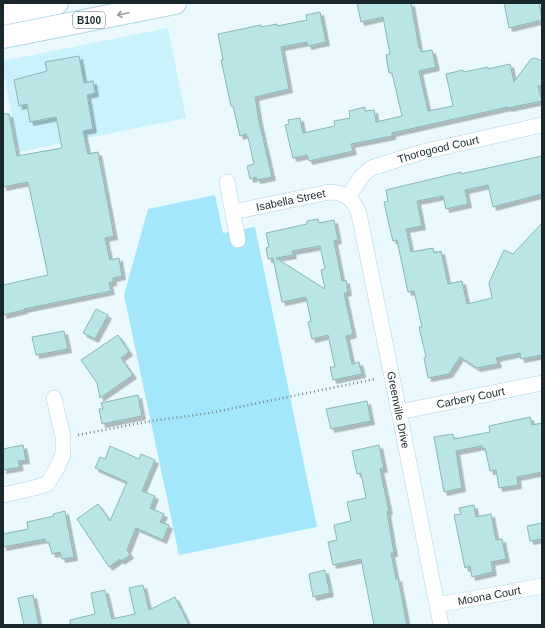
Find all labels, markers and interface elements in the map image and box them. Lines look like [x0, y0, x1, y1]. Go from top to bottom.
one-way arrow [117, 10, 130, 18]
road number: B100 [73, 12, 105, 28]
street label: Thorogood Court [396, 133, 480, 165]
street label: Isabella Street [255, 187, 326, 213]
street label: Greenville Drive [385, 370, 412, 450]
street label: Carbery Court [435, 385, 506, 410]
street label: Moona Court [457, 584, 522, 607]

